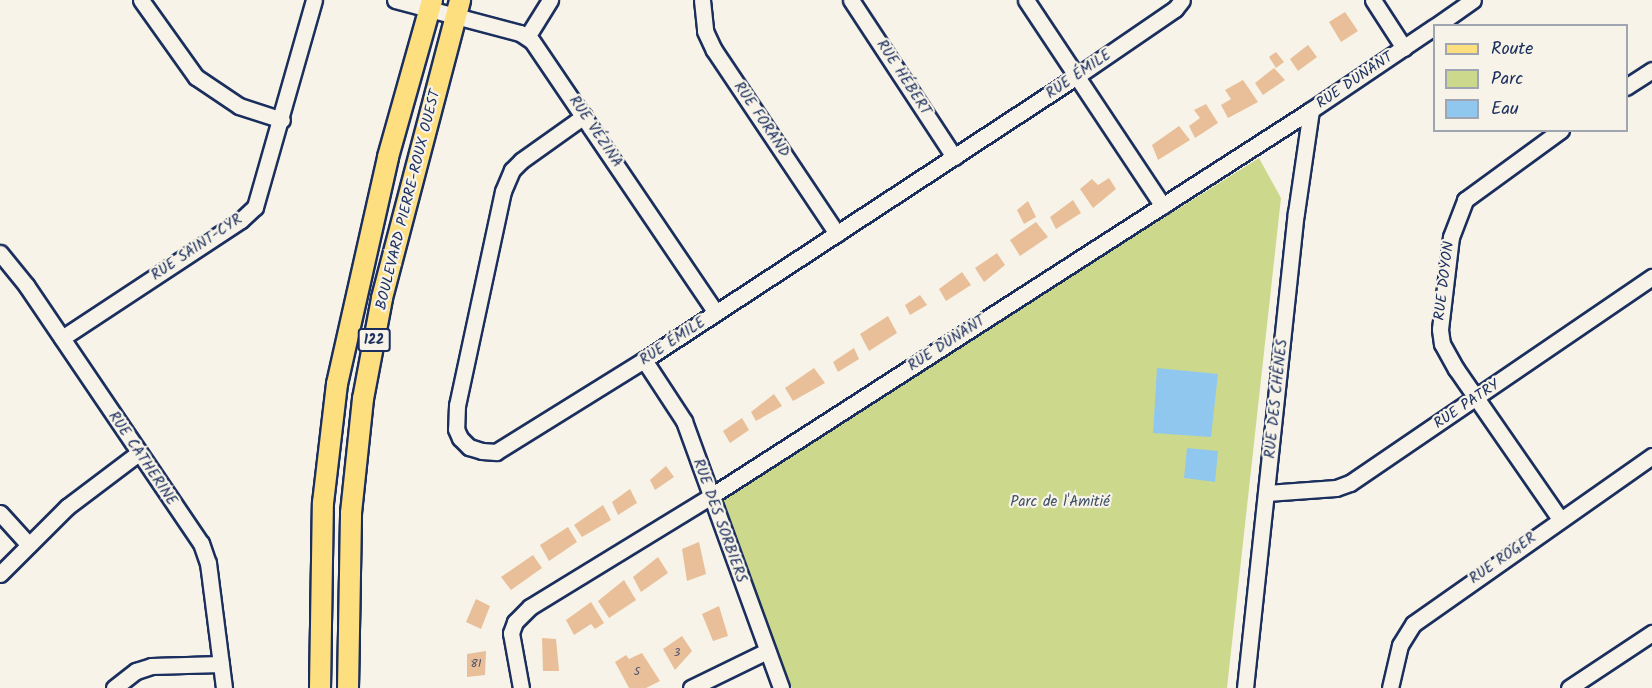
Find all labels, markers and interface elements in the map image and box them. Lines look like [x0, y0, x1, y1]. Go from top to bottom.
legend [1433, 24, 1628, 132]
text: Route [1491, 35, 1533, 64]
street label: RUE HÉBERT [872, 37, 934, 119]
street label: RUE ÉMILE [1043, 47, 1115, 103]
street label: RUE DUNANT [1313, 49, 1397, 113]
text: Parc [1491, 65, 1523, 94]
street label: RUE FORAND [729, 79, 793, 161]
street label: BOULEVARD PIERRE-ROUX OUEST [373, 88, 445, 312]
street label: RUE VÉZINA [564, 93, 626, 171]
text: Eau [1491, 95, 1519, 124]
street label: RUE SAINT-CYR [148, 211, 246, 285]
street label: RUE DOYON [1431, 241, 1459, 321]
street label: RUE DUNANT [905, 312, 989, 376]
street label: RUE ÉMILE [637, 314, 709, 370]
road number: 122 [358, 329, 391, 351]
street label: RUE DES CHÊNES [1262, 339, 1292, 459]
street label: RUE PATRY [1431, 377, 1503, 433]
street label: RUE CATHERINE [104, 408, 180, 510]
street label: RUE DES SORBIERS [688, 457, 750, 585]
park label: Parc de l'Amitié [1010, 494, 1110, 512]
street label: RUE ROGER [1466, 529, 1540, 589]
house number: 3 [674, 646, 680, 660]
house number: 81 [471, 657, 481, 671]
house number: 5 [634, 665, 640, 679]

